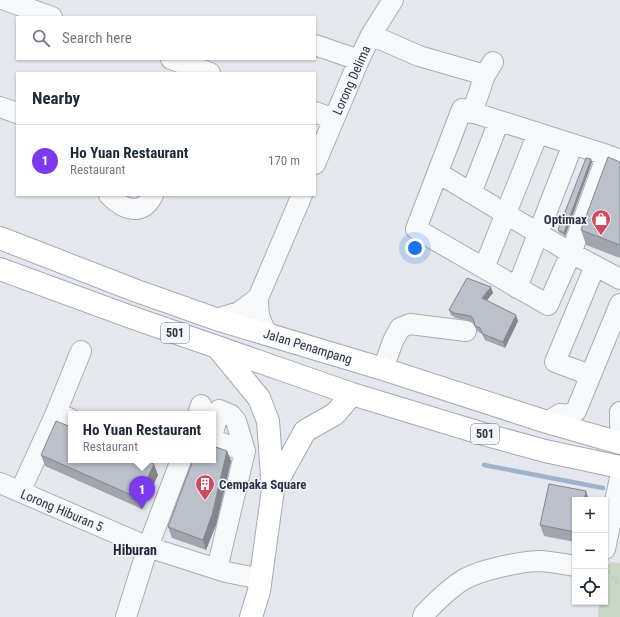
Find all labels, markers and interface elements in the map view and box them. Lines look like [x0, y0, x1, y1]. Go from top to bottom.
search box [16, 16, 316, 60]
icon: search [30, 27, 52, 49]
text: Search here [62, 29, 132, 47]
street label: Lorong Delima [330, 43, 373, 117]
text: Nearby [32, 88, 80, 108]
text: Ho Yuan Restaurant [70, 144, 188, 162]
text: 1 [42, 153, 48, 168]
text: 170 m [268, 153, 300, 168]
text: Restaurant [70, 162, 125, 177]
shop icon: Optimax [590, 208, 612, 236]
place label: Optimax [544, 212, 587, 227]
your location [405, 238, 425, 258]
road number: 501 [161, 323, 189, 343]
street label: Jalan Penampang [262, 326, 354, 367]
popup [68, 411, 216, 463]
text: Ho Yuan Restaurant [83, 421, 201, 439]
road number: 501 [471, 424, 499, 444]
text: Restaurant [83, 439, 138, 454]
building icon: Cempaka Square [194, 473, 216, 501]
pin: 1 [129, 476, 155, 509]
place label: Cempaka Square [219, 477, 307, 492]
street label: Lorong Hiburan 5 [18, 486, 105, 535]
map controls [572, 497, 608, 605]
button: + [572, 497, 608, 533]
button: − [572, 533, 608, 569]
district label: Hiburan [113, 542, 157, 558]
button: locate [572, 569, 608, 605]

